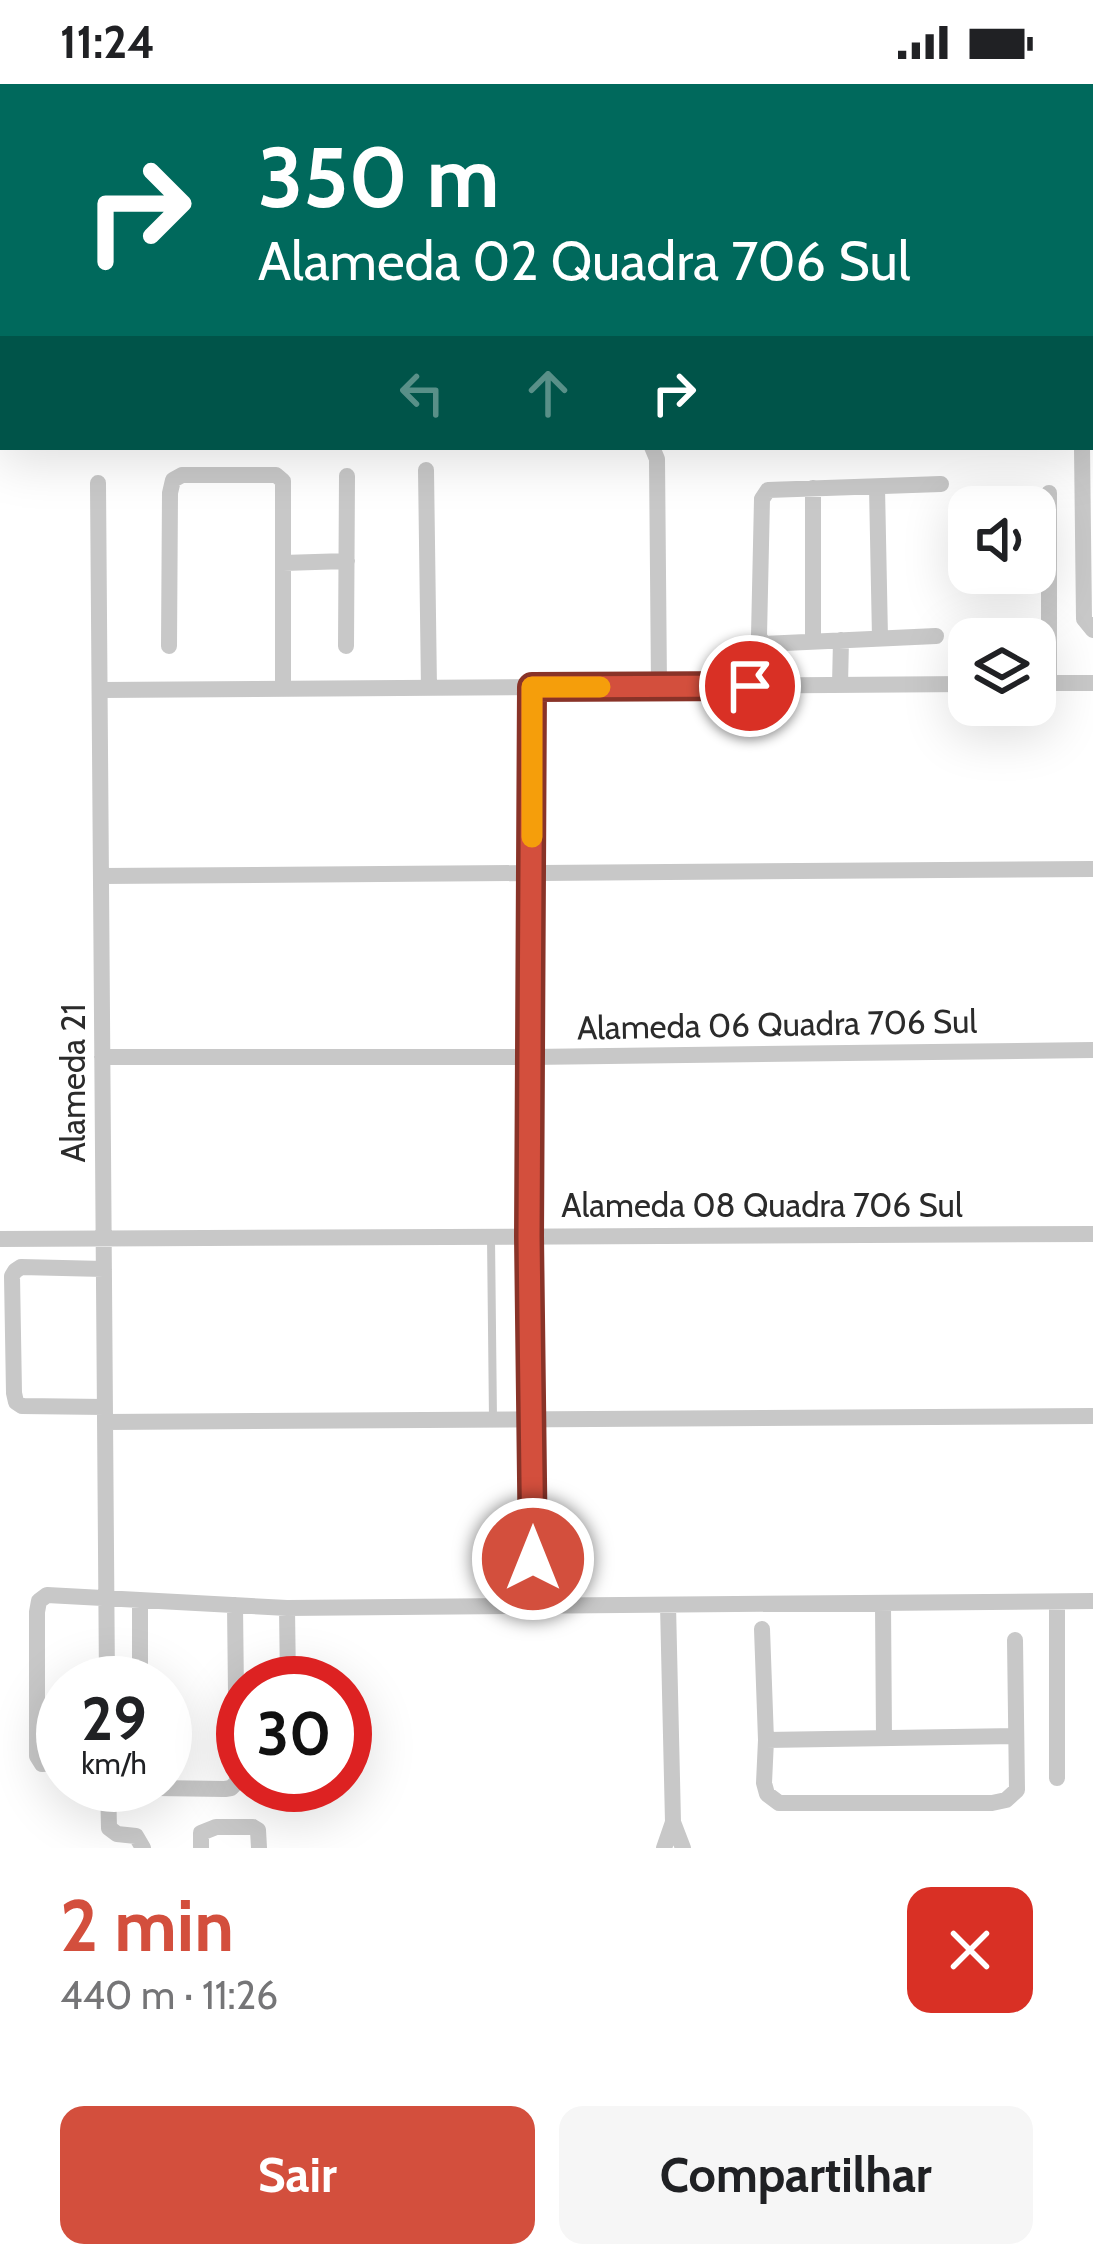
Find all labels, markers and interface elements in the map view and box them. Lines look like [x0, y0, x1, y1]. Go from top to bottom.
text: 11:24 [60, 15, 155, 69]
text: 350 m [258, 126, 500, 228]
icon: right [60, 132, 216, 288]
text: Alameda 02 Quadra 706 Sul [258, 228, 910, 294]
icon: left [389, 360, 455, 426]
icon: ahead [515, 360, 581, 426]
icon: right [641, 360, 707, 426]
map controls [948, 486, 1056, 726]
button: sound [948, 486, 1056, 594]
button: layers [948, 618, 1056, 726]
pin [699, 635, 801, 737]
icon: arrive [717, 653, 783, 719]
street label: Alameda 06 Quadra 706 Sul [577, 1001, 978, 1047]
street label: Alameda 21 [53, 1003, 93, 1163]
street label: Alameda 08 Quadra 706 Sul [561, 1185, 963, 1225]
position arrow [470, 1496, 596, 1622]
speed limit sign: 30 [216, 1656, 372, 1812]
text: 29 [81, 1682, 147, 1755]
text: km/h [81, 1745, 147, 1782]
text: 2 min [60, 1882, 234, 1969]
button: close [907, 1887, 1033, 2013]
text: 440 m · 11:26 [60, 1971, 278, 2019]
button: Sair [60, 2106, 535, 2244]
button: Compartilhar [559, 2106, 1033, 2244]

